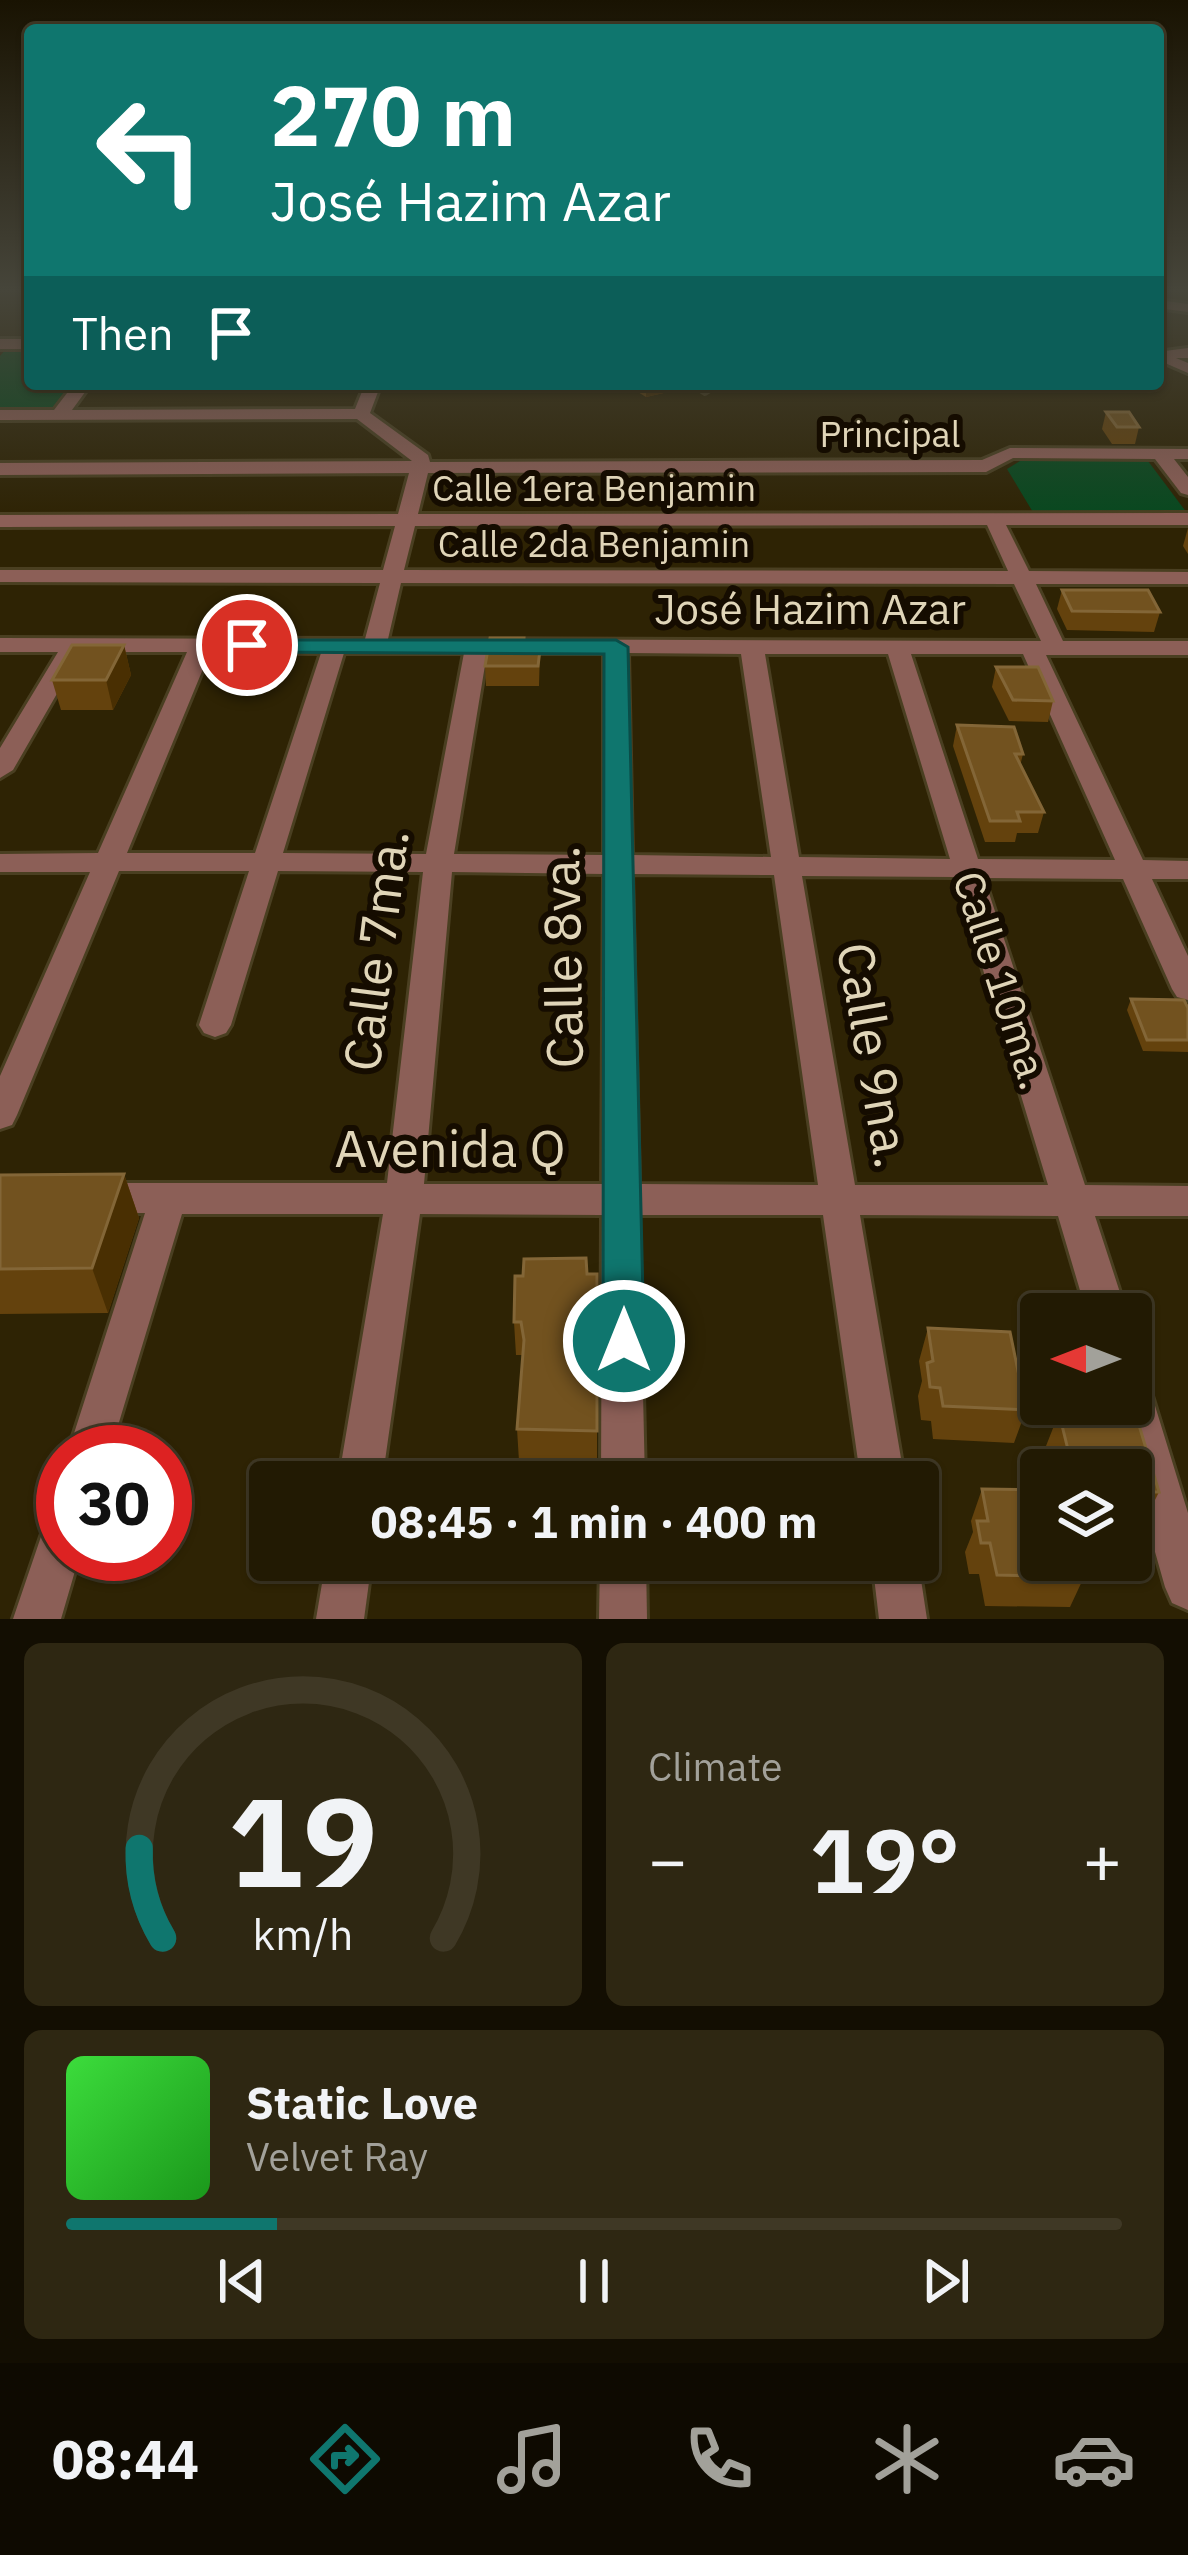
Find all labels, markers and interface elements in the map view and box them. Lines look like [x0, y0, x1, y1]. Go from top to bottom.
text: 270 m [270, 60, 516, 169]
icon: left [72, 72, 228, 228]
text: José Hazim Azar [270, 166, 671, 236]
icon: arrive [198, 300, 264, 366]
text: Then [72, 304, 174, 362]
street label: Principal [819, 410, 961, 457]
street label: Calle 1era Benjamin [432, 464, 756, 511]
street label: Calle 2da Benjamin [438, 520, 750, 567]
street label: José Hazim Azar [654, 581, 966, 636]
pin [196, 594, 298, 696]
icon: arrive [214, 612, 280, 678]
street label: Calle 7ma. [327, 825, 423, 1075]
street label: Calle 8va. [527, 845, 597, 1069]
street label: Calle 10ma. [941, 864, 1063, 1096]
street label: Calle 9na. [823, 937, 927, 1173]
street label: Avenida Q [334, 1115, 566, 1181]
position arrow [561, 1278, 687, 1404]
north arrow [1020, 1293, 1152, 1425]
map controls [1020, 1293, 1152, 1581]
speed limit sign: 30 [36, 1425, 192, 1581]
button: layers [1020, 1449, 1152, 1581]
text: 08:45 · 1 min · 400 m [371, 1492, 817, 1550]
text: Climate [648, 1741, 782, 1792]
text: 19 [228, 1759, 378, 1921]
text: 19° [810, 1801, 960, 1918]
text: − [648, 1816, 688, 1902]
text: + [1082, 1816, 1122, 1902]
text: km/h [253, 1905, 353, 1961]
text: Static Love [246, 2073, 478, 2131]
text: Velvet Ray [246, 2131, 428, 2182]
icon: previous [209, 2248, 275, 2314]
icon: pause [561, 2248, 627, 2314]
icon: next [913, 2248, 979, 2314]
icon: directions [303, 2417, 387, 2501]
icon: music [490, 2417, 574, 2501]
icon: phone [677, 2417, 761, 2501]
icon: climate [865, 2417, 949, 2501]
icon: car [1052, 2417, 1136, 2501]
text: 08:44 [52, 2424, 199, 2494]

